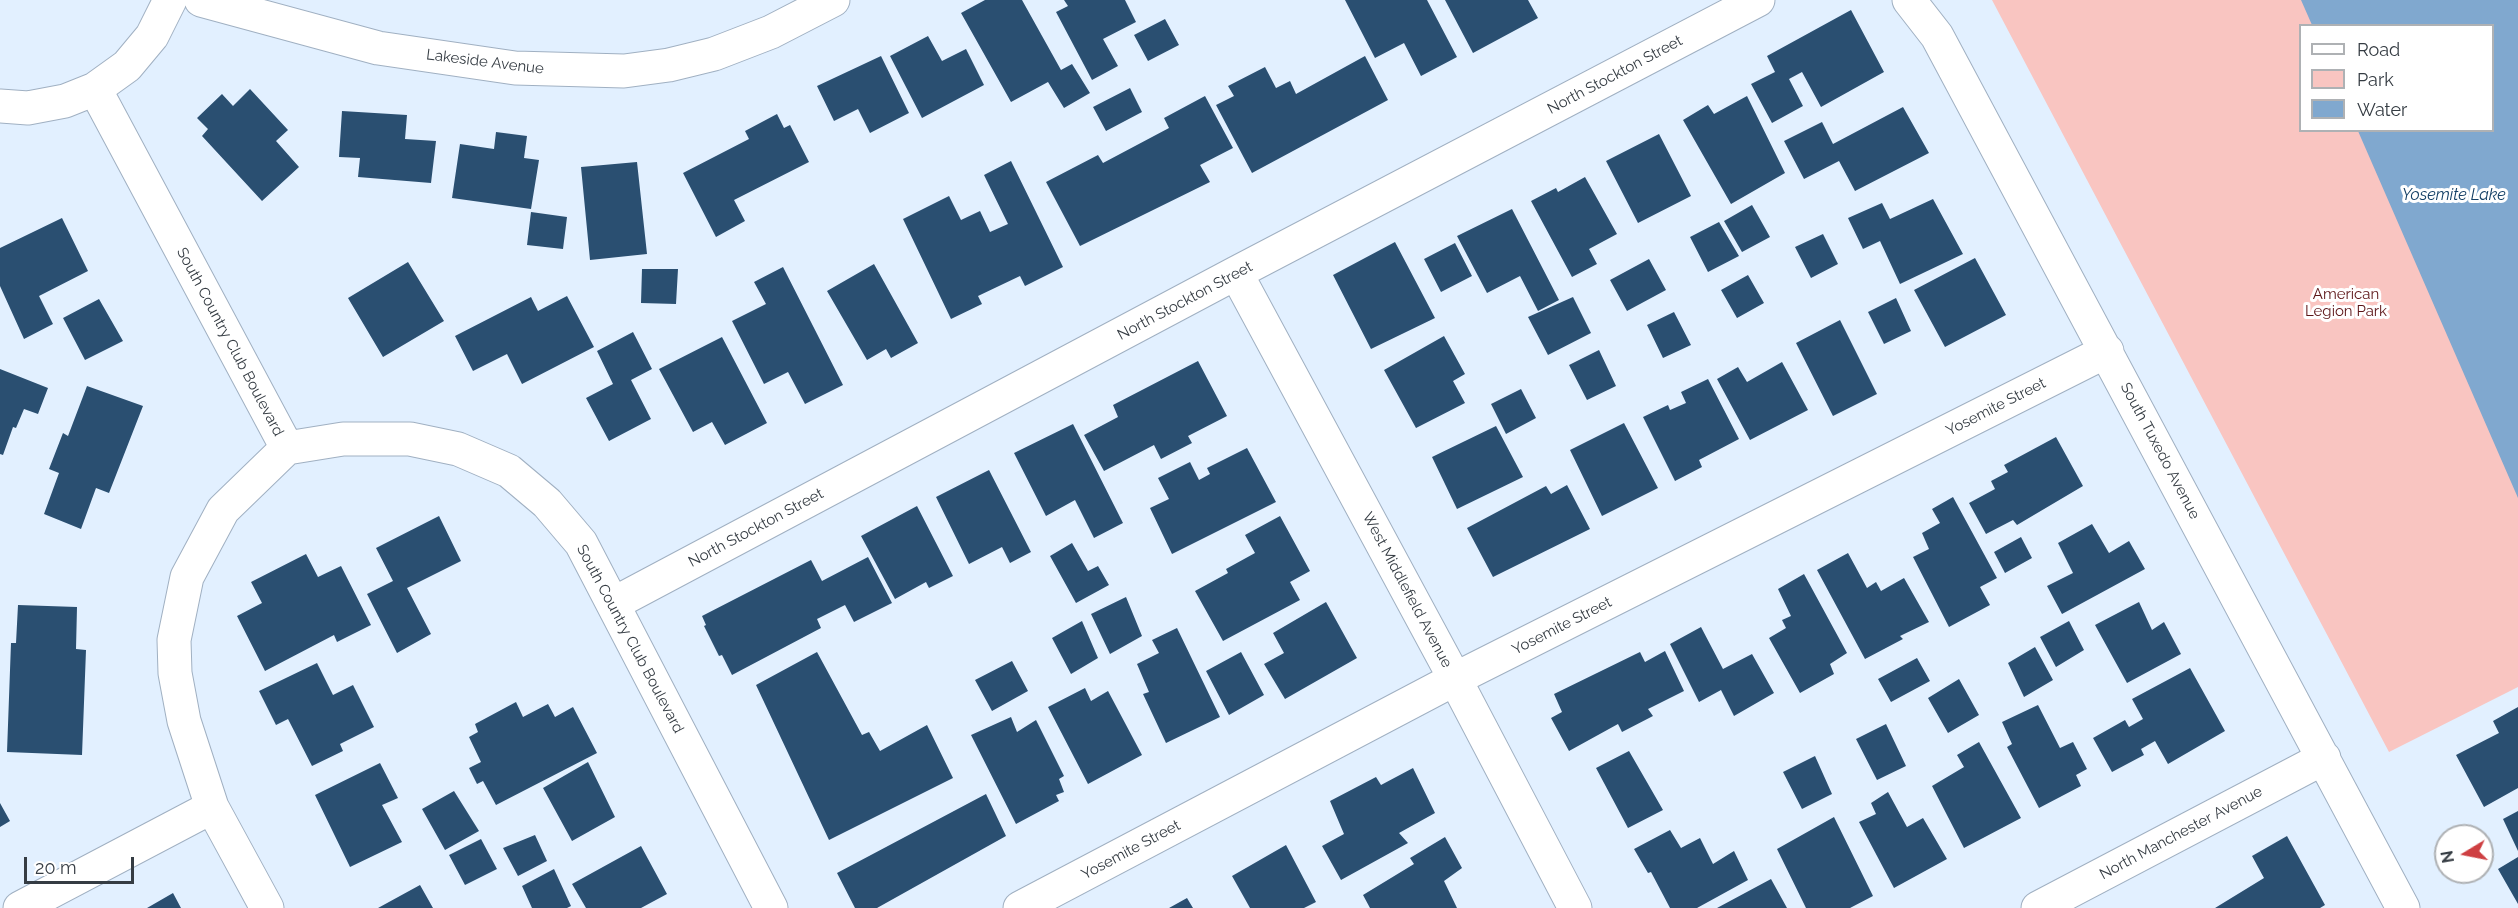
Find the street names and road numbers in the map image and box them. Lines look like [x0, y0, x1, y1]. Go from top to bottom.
street label: North Stockton Street [1544, 32, 1686, 118]
street label: Lakeside Avenue [425, 46, 545, 78]
street label: South Country Club Boulevard [173, 245, 287, 439]
street label: North Stockton Street [1114, 258, 1256, 344]
street label: Yosemite Street [1943, 374, 2049, 440]
street label: South Tuxedo Avenue [2116, 380, 2204, 522]
street label: North Stockton Street [685, 485, 827, 571]
street label: West Middlefield Avenue [1358, 509, 1456, 671]
street label: South Country Club Boulevard [573, 542, 687, 736]
street label: Yosemite Street [1509, 593, 1615, 659]
street label: North Manchester Avenue [2097, 782, 2265, 884]
street label: Yosemite Street [1078, 816, 1184, 884]

